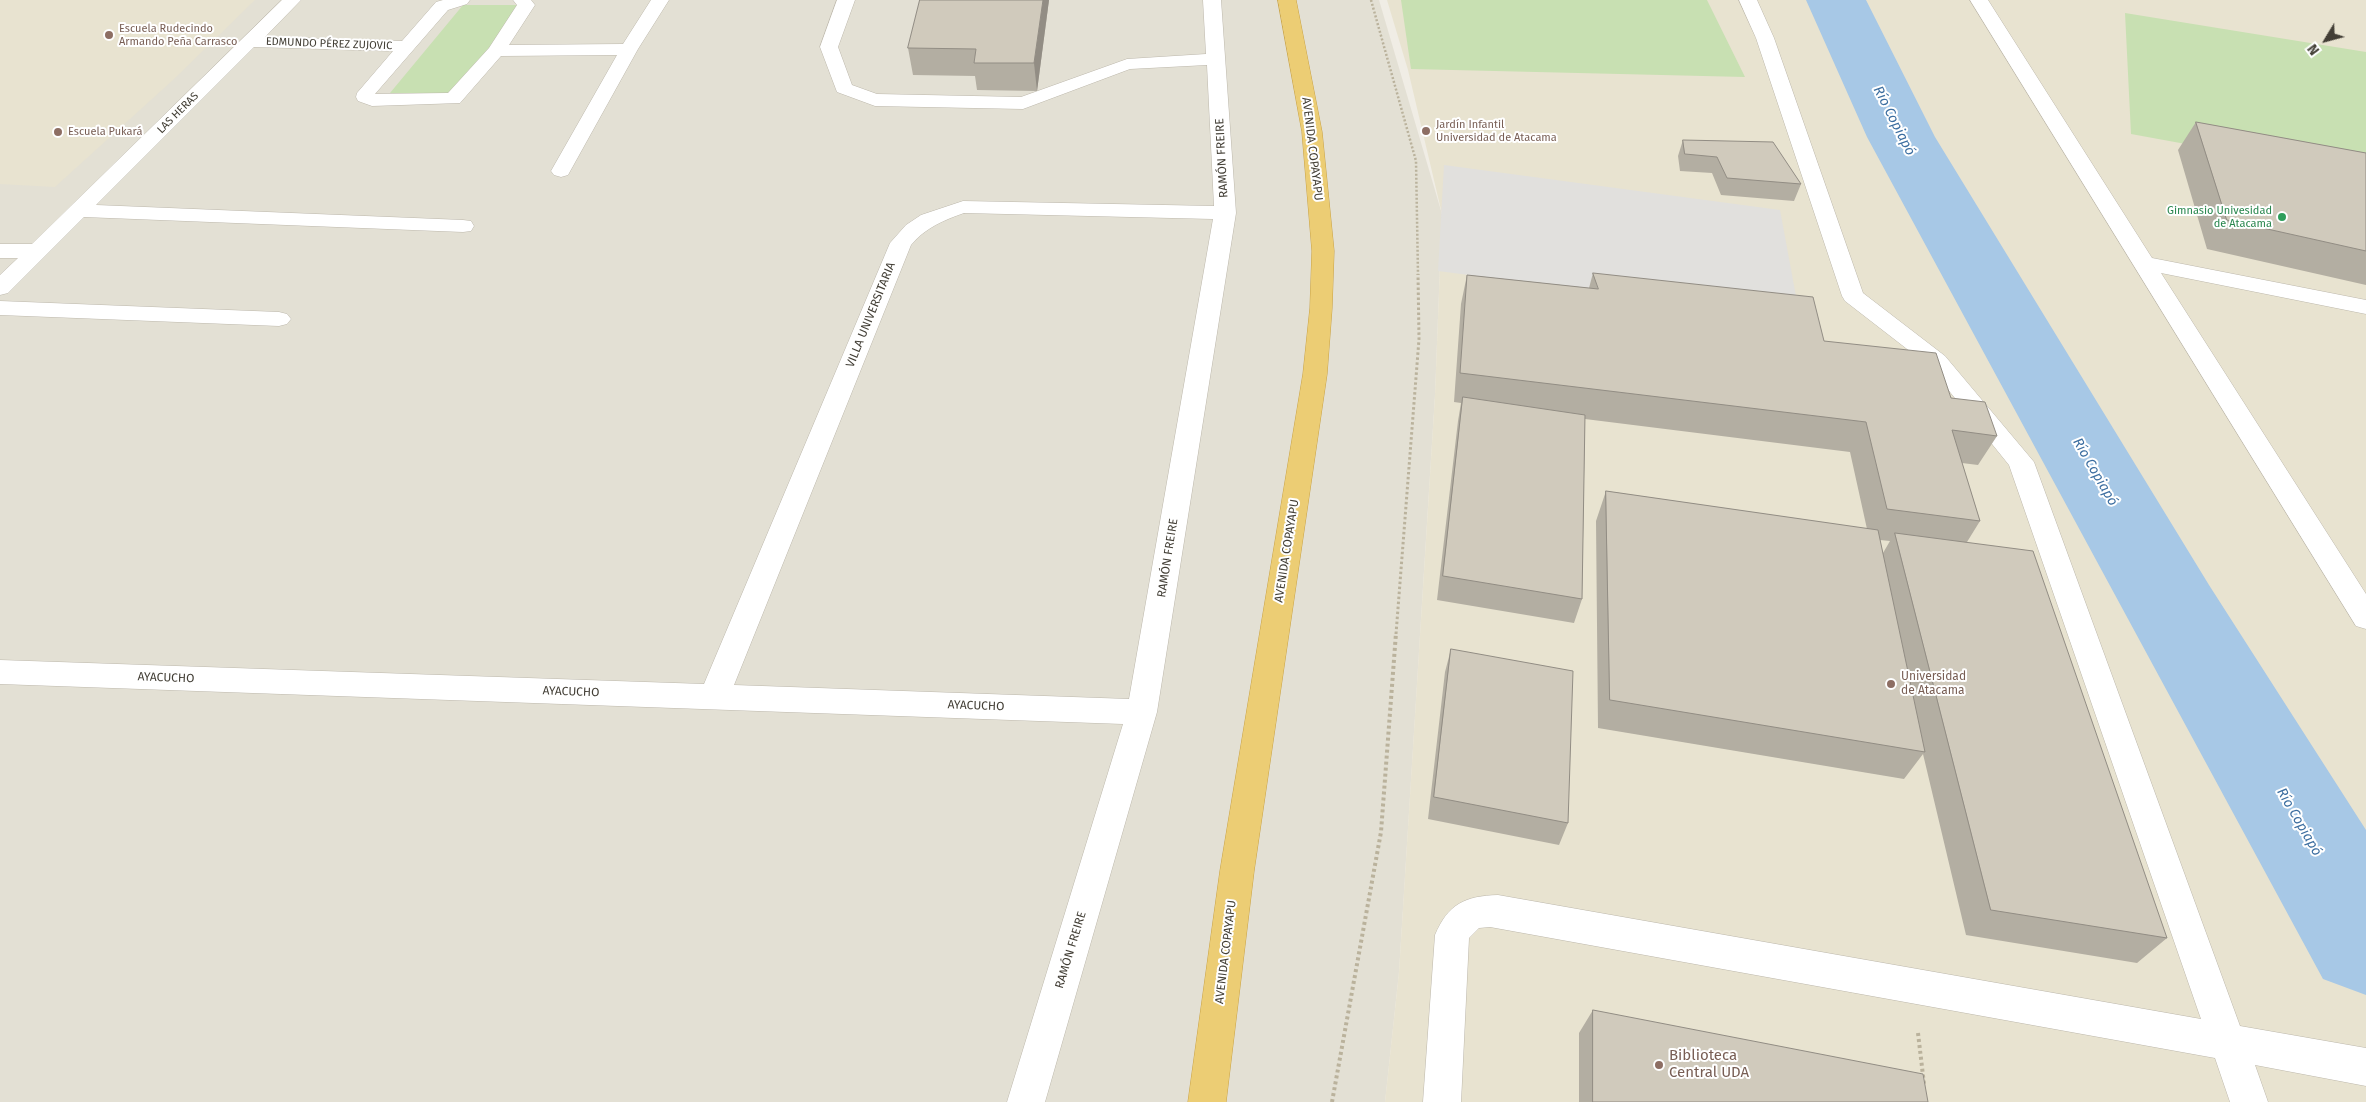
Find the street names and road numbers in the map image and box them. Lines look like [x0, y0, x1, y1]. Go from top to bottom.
street label: EDMUNDO PÉREZ ZUJOVIC [266, 35, 392, 53]
street label: LAS HERAS [155, 90, 201, 136]
street label: AVENIDA COPAYAPU [1298, 96, 1326, 202]
street label: RAMÓN FREIRE [1213, 118, 1231, 198]
street label: VILLA UNIVERSITARIA [843, 260, 899, 370]
street label: AVENIDA COPAYAPU [1272, 498, 1302, 604]
street label: RAMÓN FREIRE [1155, 517, 1181, 599]
street label: AYACUCHO [137, 670, 195, 686]
street label: AYACUCHO [542, 684, 600, 700]
street label: AYACUCHO [947, 698, 1005, 714]
street label: AVENIDA COPAYAPU [1212, 899, 1240, 1005]
street label: RAMÓN FREIRE [1052, 910, 1090, 990]

